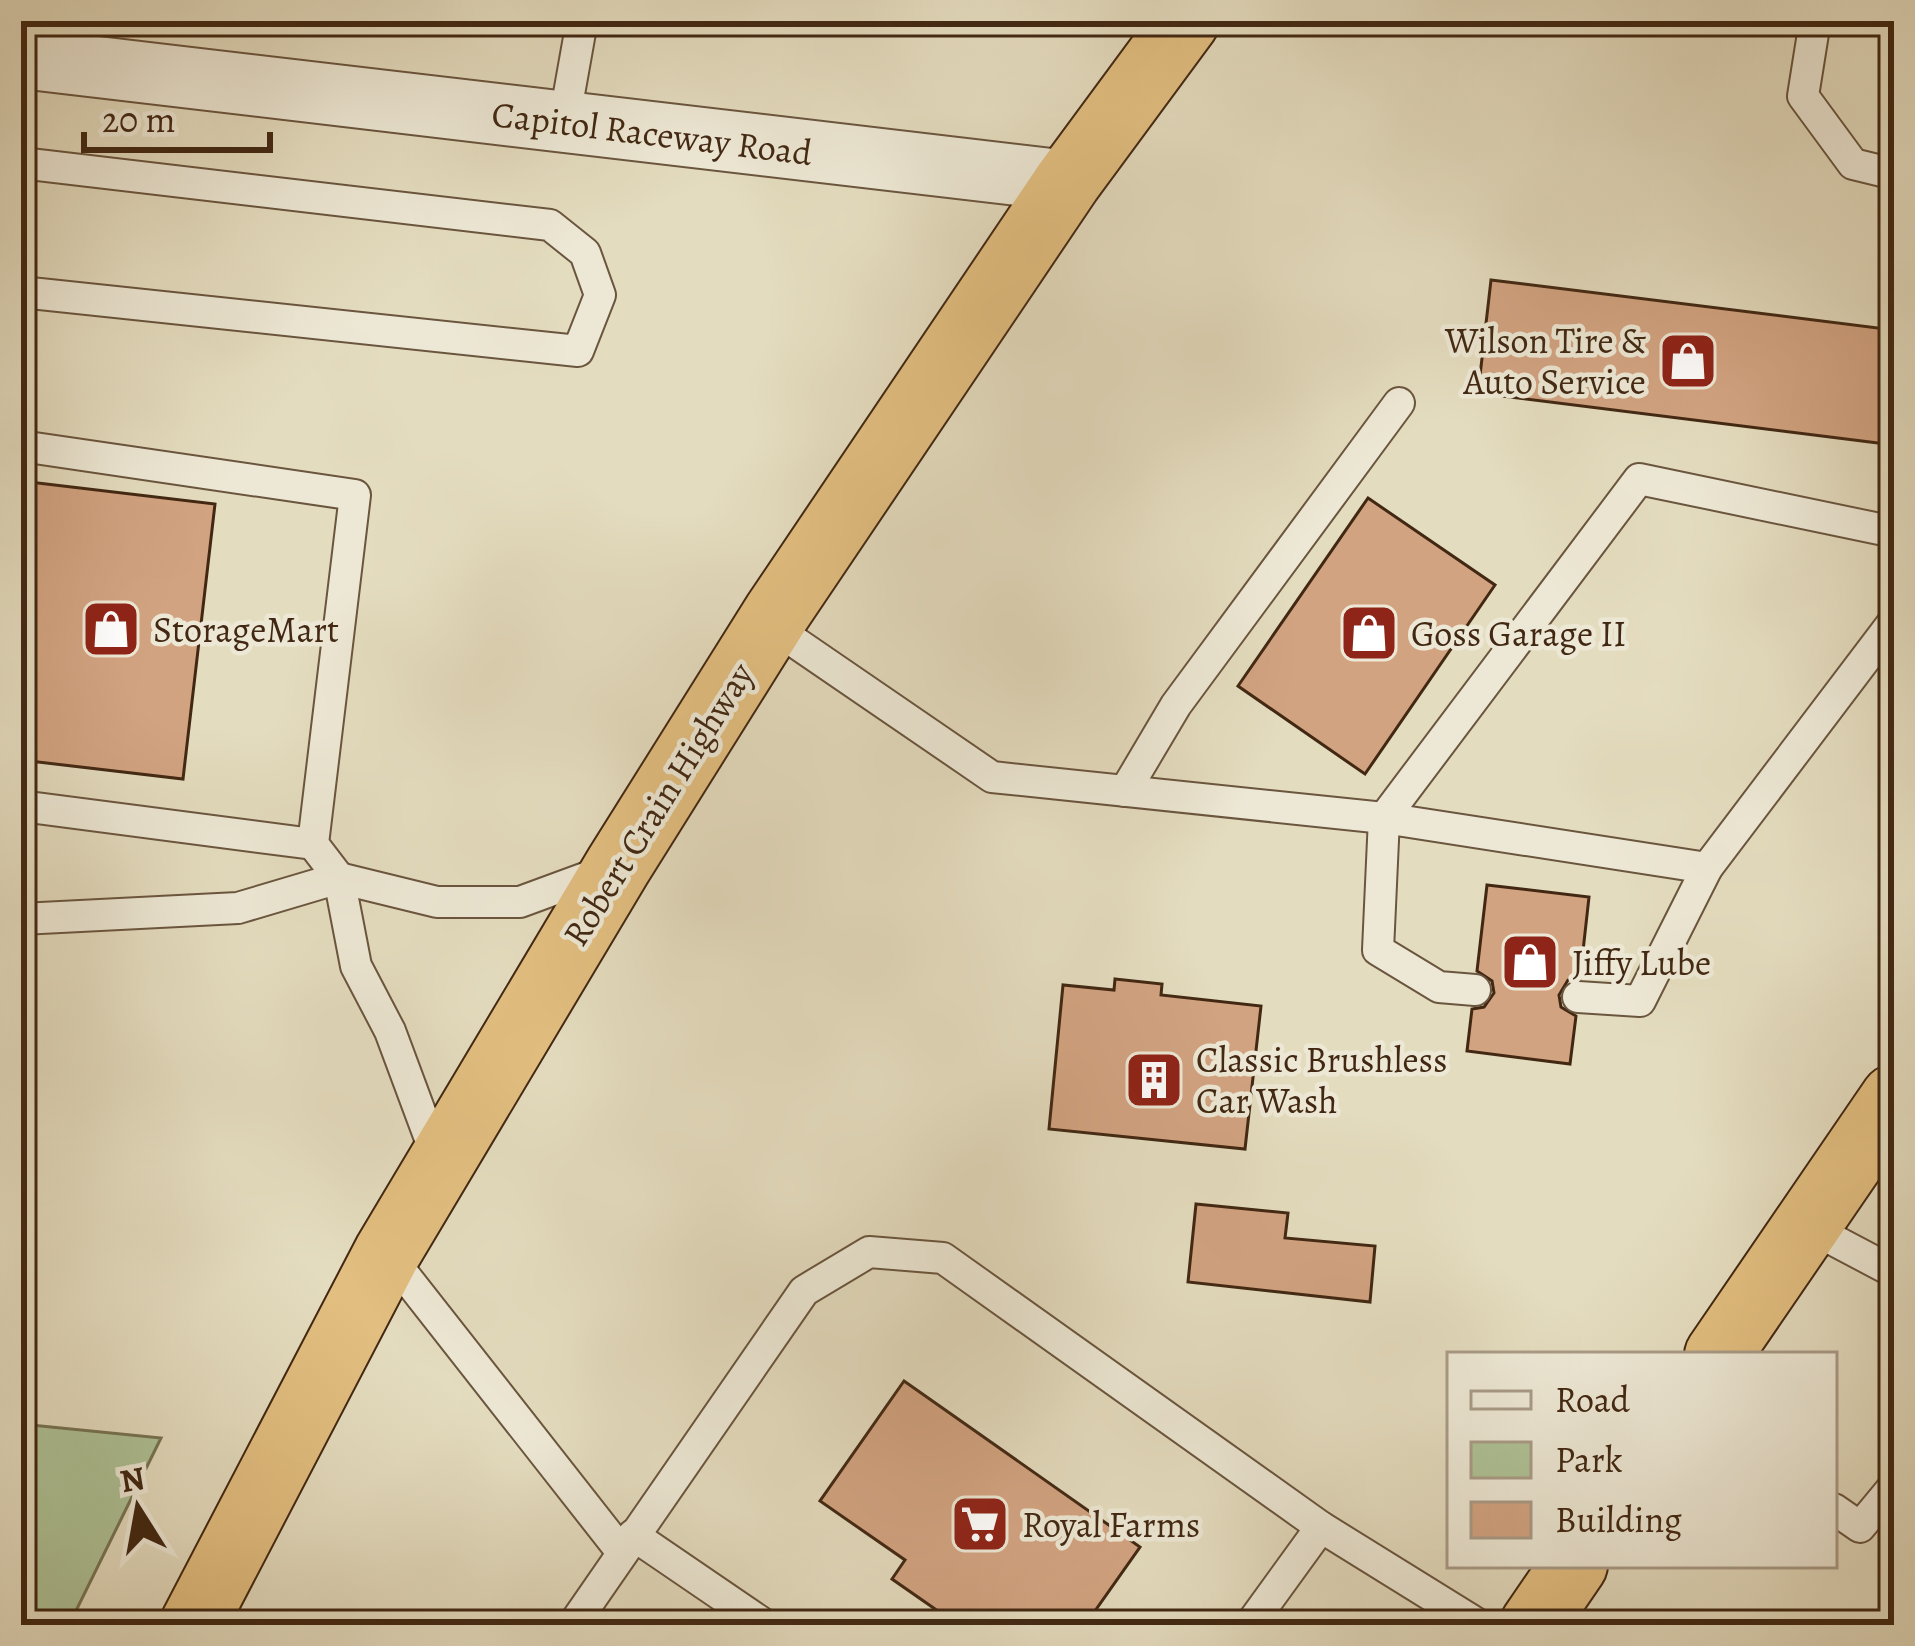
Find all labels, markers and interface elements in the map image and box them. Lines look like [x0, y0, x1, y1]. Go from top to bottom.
scale bar [84, 78, 270, 152]
street label: Capitol Raceway Road [489, 89, 816, 177]
text: 20 m [102, 95, 175, 144]
place label: Wilson Tire & Auto Service [1444, 316, 1647, 406]
shop icon: Wilson Tire & Auto Service [1657, 330, 1719, 392]
shop icon: StorageMart [80, 598, 142, 660]
shop icon: Goss Garage II [1338, 602, 1400, 664]
place label: StorageMart [153, 605, 339, 654]
place label: Goss Garage II [1411, 609, 1626, 658]
street label: Robert Crain Highway [551, 652, 766, 955]
shop icon: Jiffy Lube [1499, 931, 1561, 993]
place label: Jiffy Lube [1572, 938, 1711, 987]
place label: Classic Brushless Car Wash [1196, 1035, 1448, 1125]
building icon: Classic Brushless Car Wash [1123, 1049, 1185, 1111]
legend [1447, 1352, 1837, 1568]
text: Road [1555, 1375, 1631, 1424]
text: Park [1555, 1435, 1623, 1484]
north arrow [78, 1448, 198, 1568]
text: N [116, 1455, 148, 1503]
supermarket icon: Royal Farms [949, 1493, 1011, 1555]
text: Building [1555, 1495, 1682, 1544]
place label: Royal Farms [1022, 1500, 1200, 1549]

